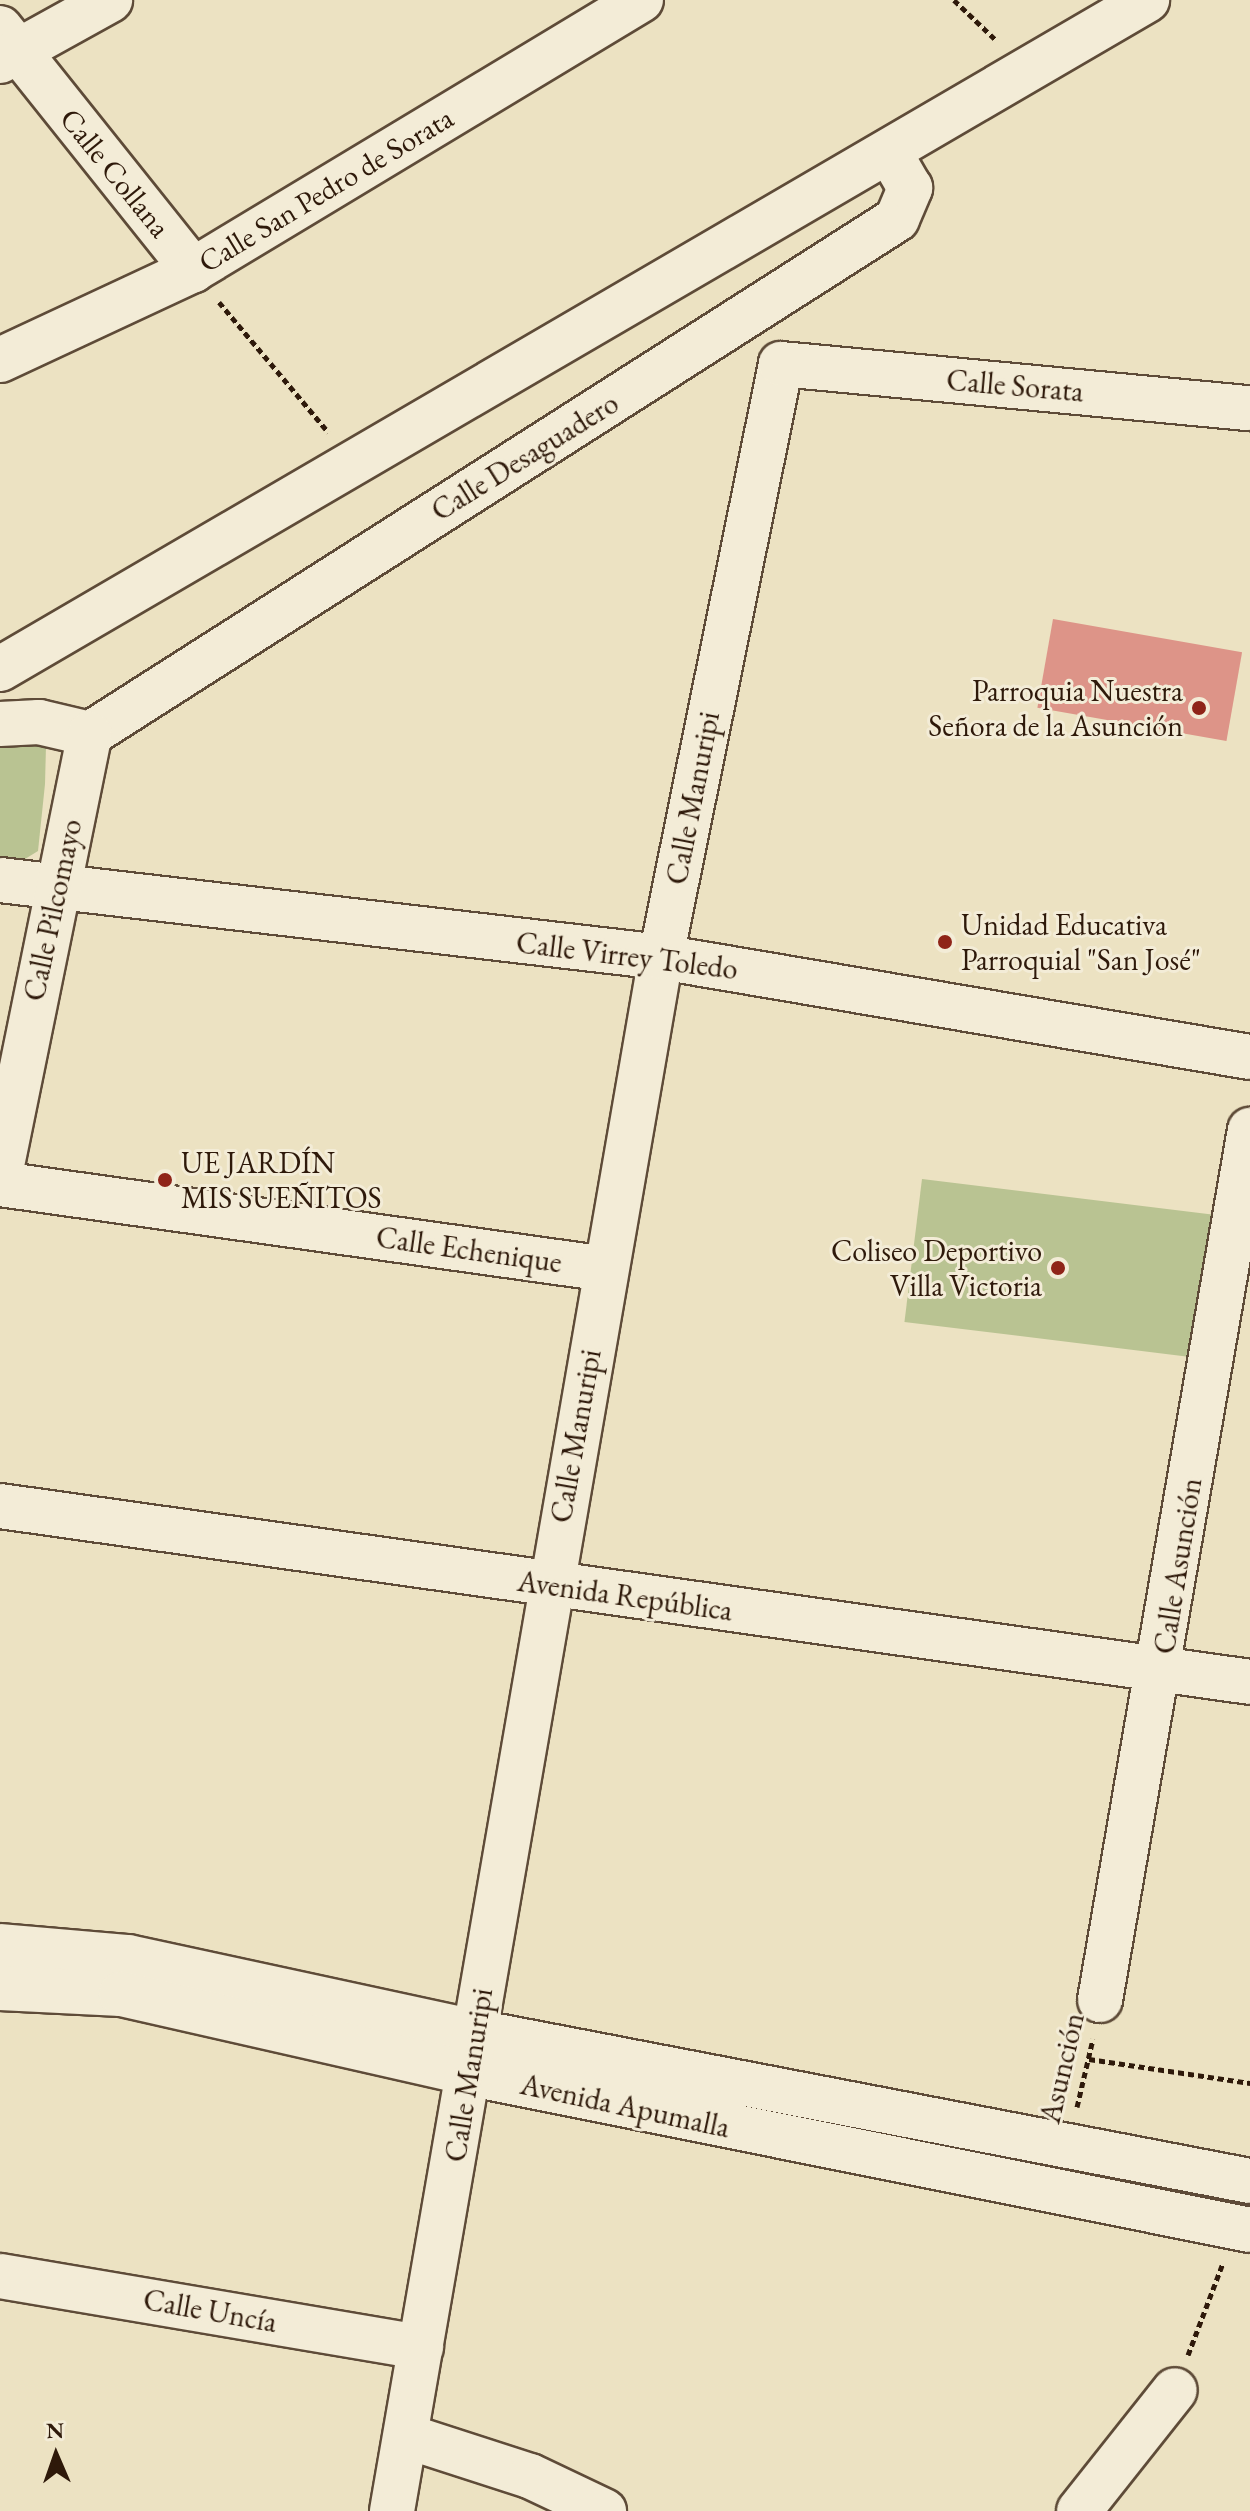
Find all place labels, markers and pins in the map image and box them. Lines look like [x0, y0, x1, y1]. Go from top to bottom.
place label: Parroquia Nuestra Señora de la Asunción [928, 673, 1183, 744]
marker: Parroquia Nuestra Señora de la Asunción [1190, 699, 1208, 717]
place label: Unidad Educativa Parroquial "San José" [961, 907, 1201, 978]
marker: Unidad Educativa Parroquial "San José" [936, 933, 954, 951]
place label: UE JARDÍN MIS SUEÑITOS [181, 1145, 381, 1216]
marker: UE JARDÍN MIS SUEÑITOS [156, 1171, 174, 1189]
place label: Coliseo Deportivo Villa Victoria [831, 1233, 1042, 1304]
marker: Coliseo Deportivo Villa Victoria [1049, 1259, 1067, 1277]

